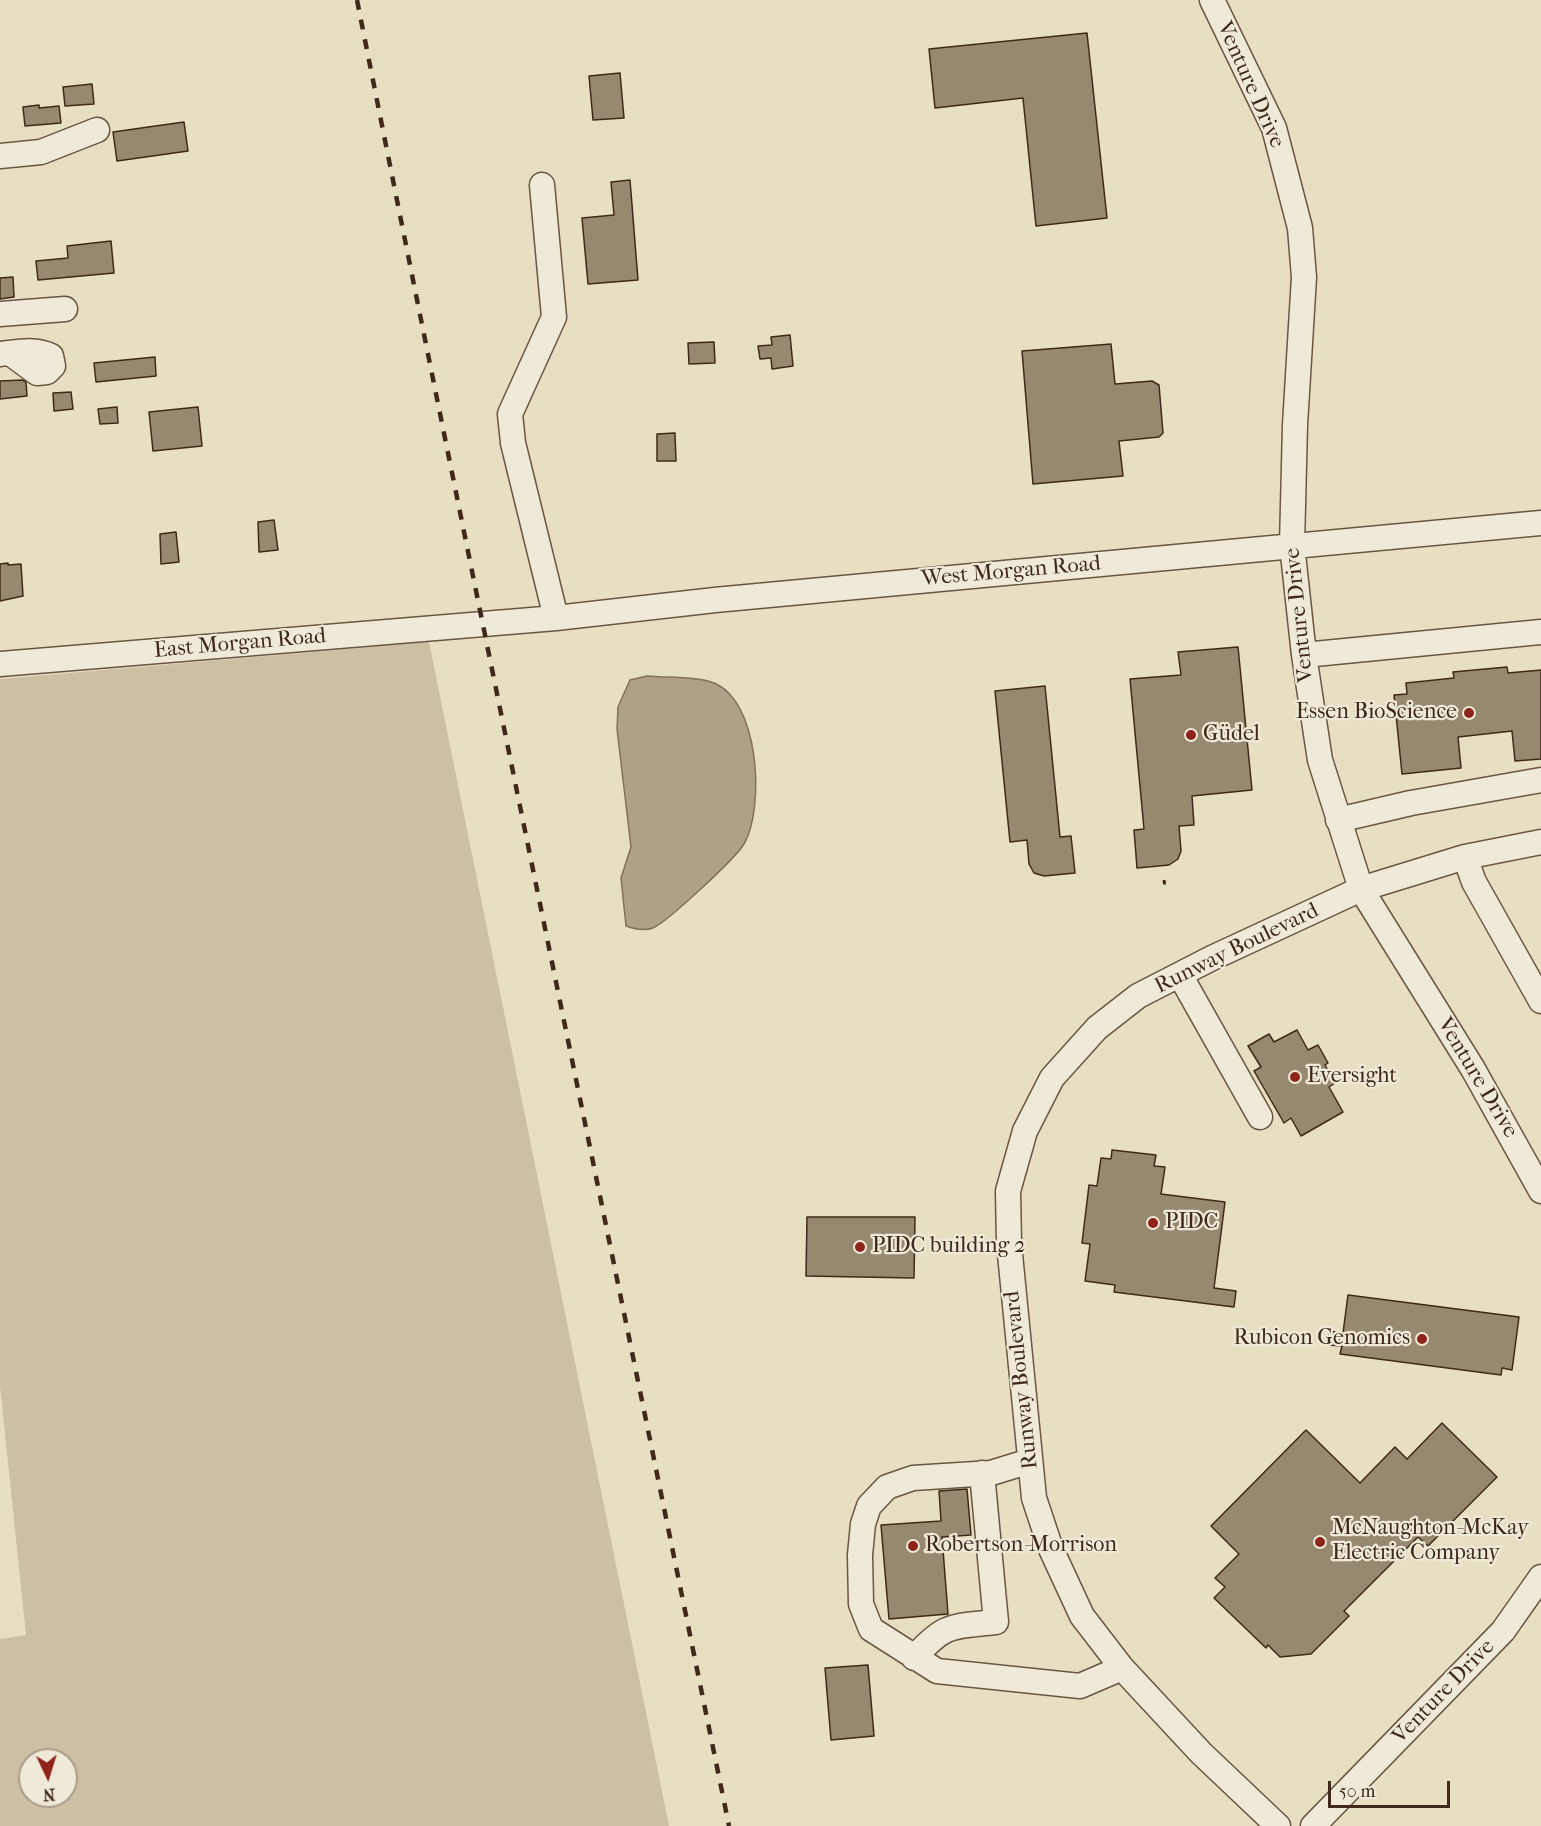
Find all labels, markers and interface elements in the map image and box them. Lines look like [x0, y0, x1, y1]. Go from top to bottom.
street label: Venture Drive [1210, 18, 1290, 152]
street label: Venture Drive [1280, 546, 1320, 684]
street label: West Morgan Road [920, 551, 1102, 593]
street label: East Morgan Road [153, 623, 327, 665]
place label: Essen BioScience [1296, 700, 1457, 726]
marker: Essen BioScience [1462, 706, 1476, 720]
place label: Güdel [1203, 722, 1260, 748]
marker: Güdel [1184, 728, 1198, 742]
street label: Runway Boulevard [1151, 898, 1323, 1000]
street label: Venture Drive [1431, 1013, 1523, 1143]
place label: Eversight [1307, 1064, 1397, 1090]
marker: Eversight [1288, 1070, 1302, 1084]
place label: PIDC [1165, 1210, 1218, 1236]
marker: PIDC [1146, 1216, 1160, 1230]
place label: PIDC building 2 [872, 1234, 1025, 1260]
marker: PIDC building 2 [853, 1240, 867, 1254]
street label: Runway Boulevard [1000, 1290, 1044, 1470]
place label: Rubicon Genomics [1233, 1326, 1410, 1352]
marker: Rubicon Genomics [1415, 1332, 1429, 1346]
place label: McNaughton-McKay Electric Company [1332, 1516, 1529, 1568]
place label: Robertson-Morrison [925, 1533, 1117, 1559]
marker: McNaughton-McKay Electric Company [1313, 1535, 1327, 1549]
marker: Robertson-Morrison [906, 1539, 920, 1553]
street label: Venture Drive [1387, 1634, 1501, 1750]
north arrow [18, 1748, 78, 1808]
scale bar [1331, 1769, 1452, 1807]
text: 50 m [1339, 1781, 1375, 1802]
text: N [42, 1785, 56, 1804]

